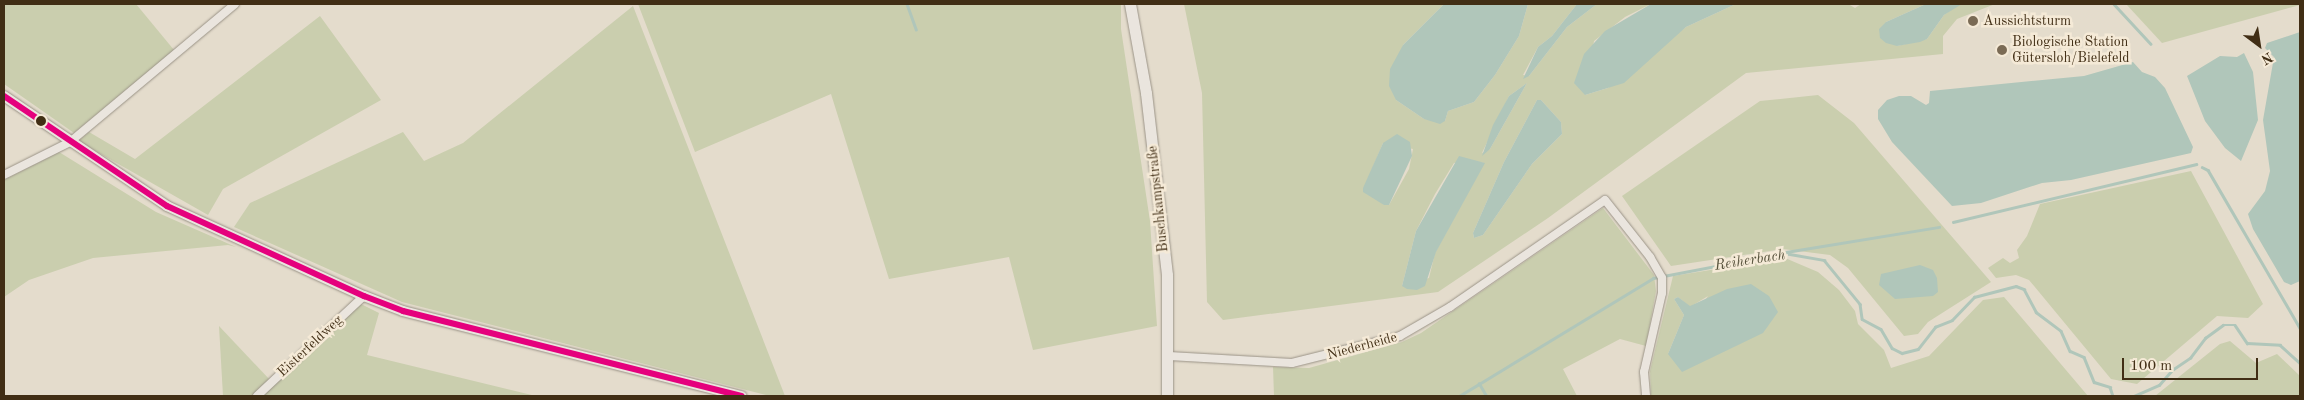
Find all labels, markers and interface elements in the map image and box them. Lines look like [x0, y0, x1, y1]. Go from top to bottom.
place label: Aussichtsturm [1983, 13, 2071, 29]
marker: Aussichtsturm [1967, 15, 1979, 27]
north arrow [2234, 20, 2284, 70]
place label: Biologische Station Gütersloh/Bielefeld [2012, 34, 2130, 66]
marker: Biologische Station Gütersloh/Bielefeld [1996, 44, 2008, 56]
text: N [2259, 49, 2275, 67]
unlabelled marker [36, 116, 46, 126]
street label: Buschkampstraße [1144, 145, 1172, 253]
water label: Reiherbach [1713, 247, 1787, 275]
street label: Eisterfeldweg [274, 312, 346, 380]
street label: Niederheide [1325, 329, 1399, 363]
scale bar [2124, 348, 2260, 380]
text: 100 m [2130, 359, 2172, 374]

